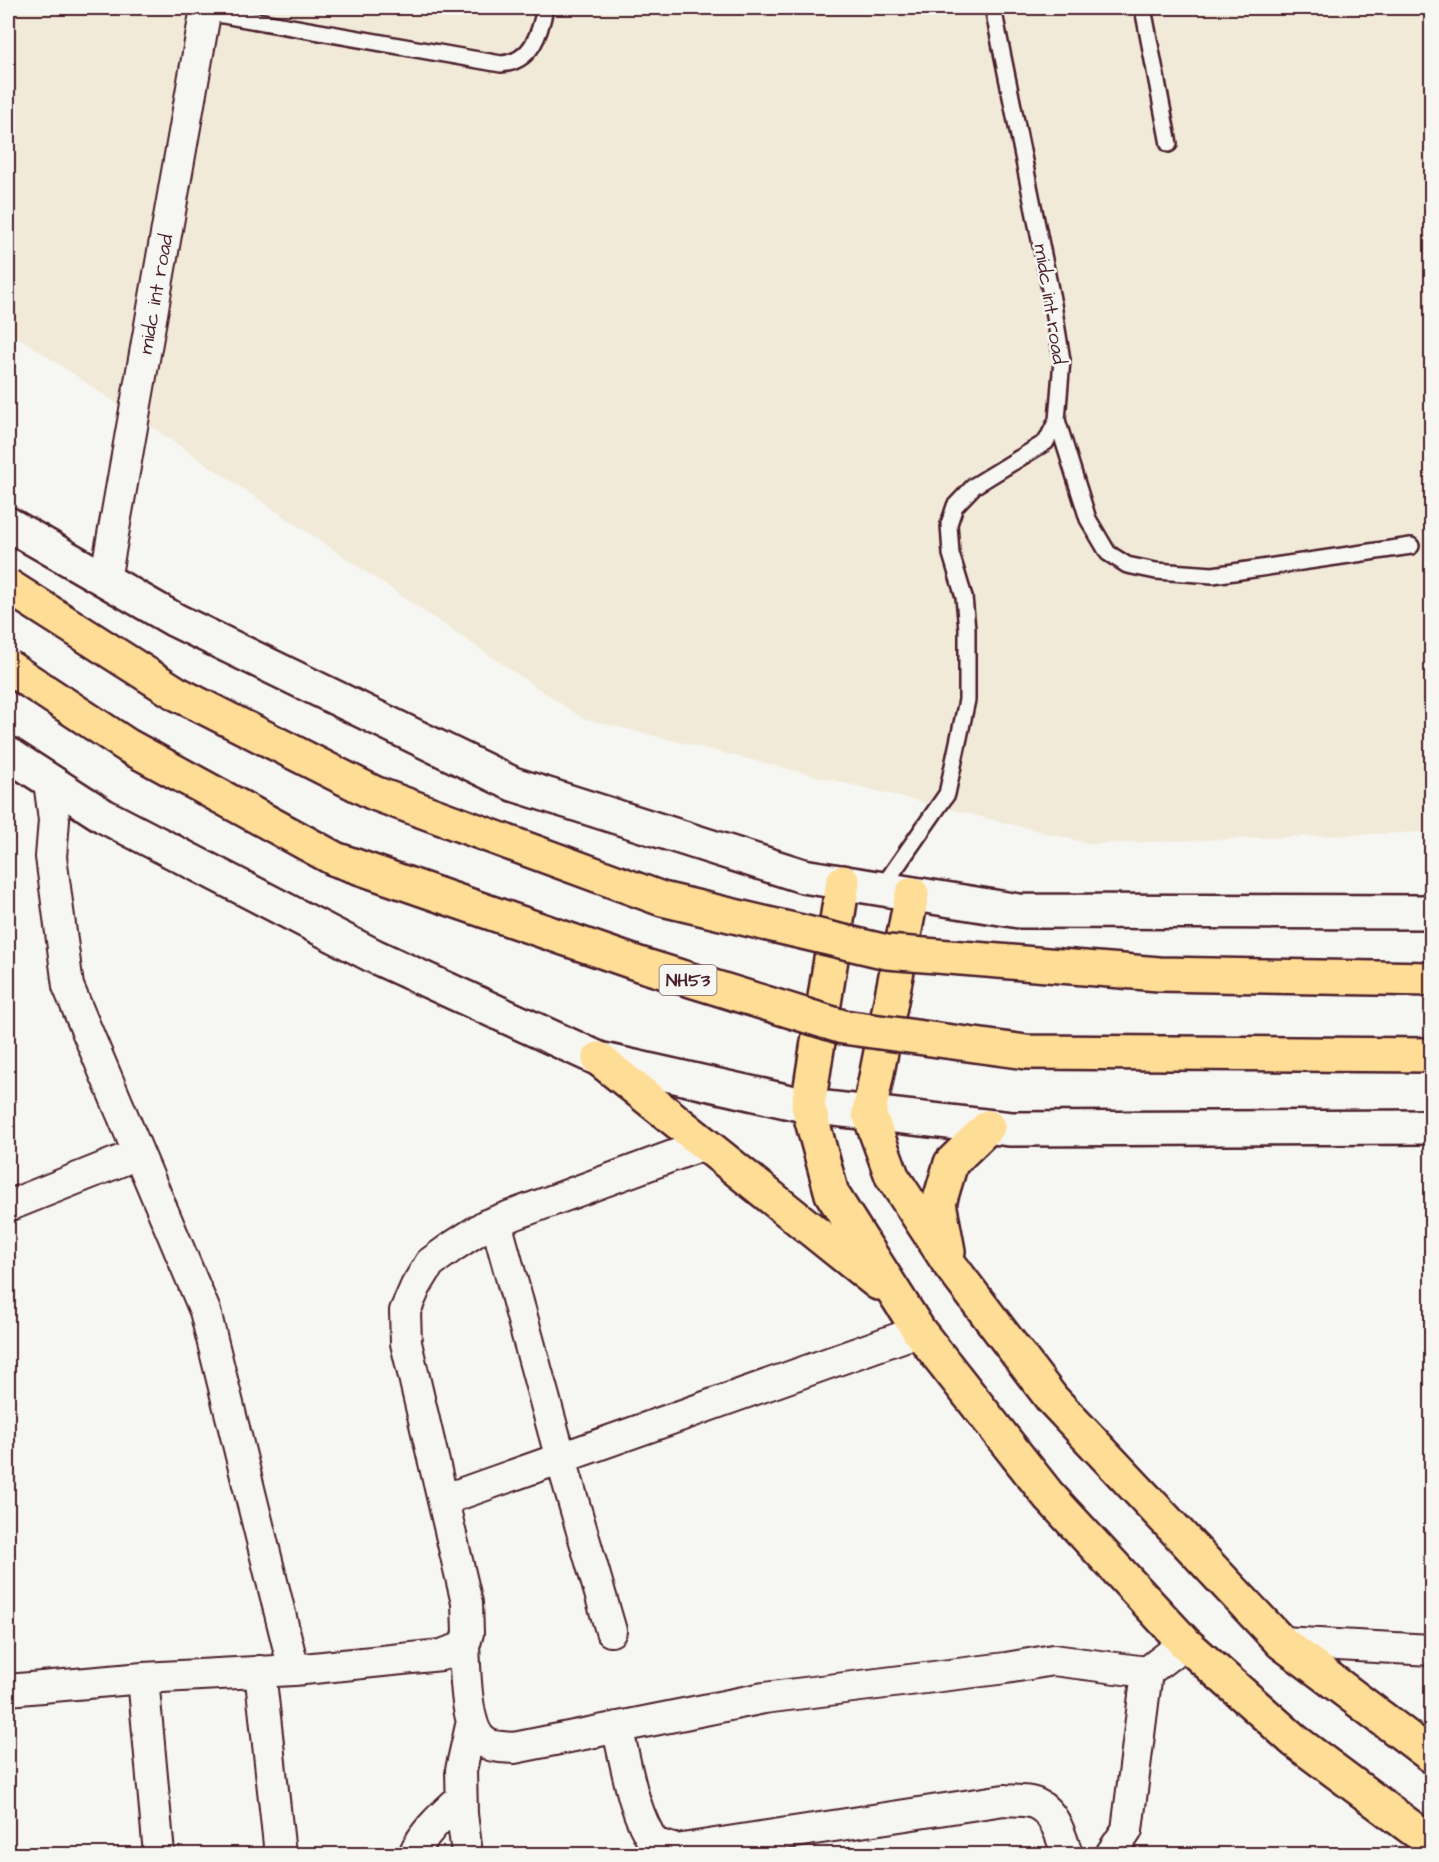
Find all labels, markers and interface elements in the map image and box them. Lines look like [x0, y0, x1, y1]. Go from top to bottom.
street label: midc int road [132, 232, 180, 356]
street label: midc int road [1027, 242, 1073, 366]
road number: NH53 [660, 965, 716, 995]

